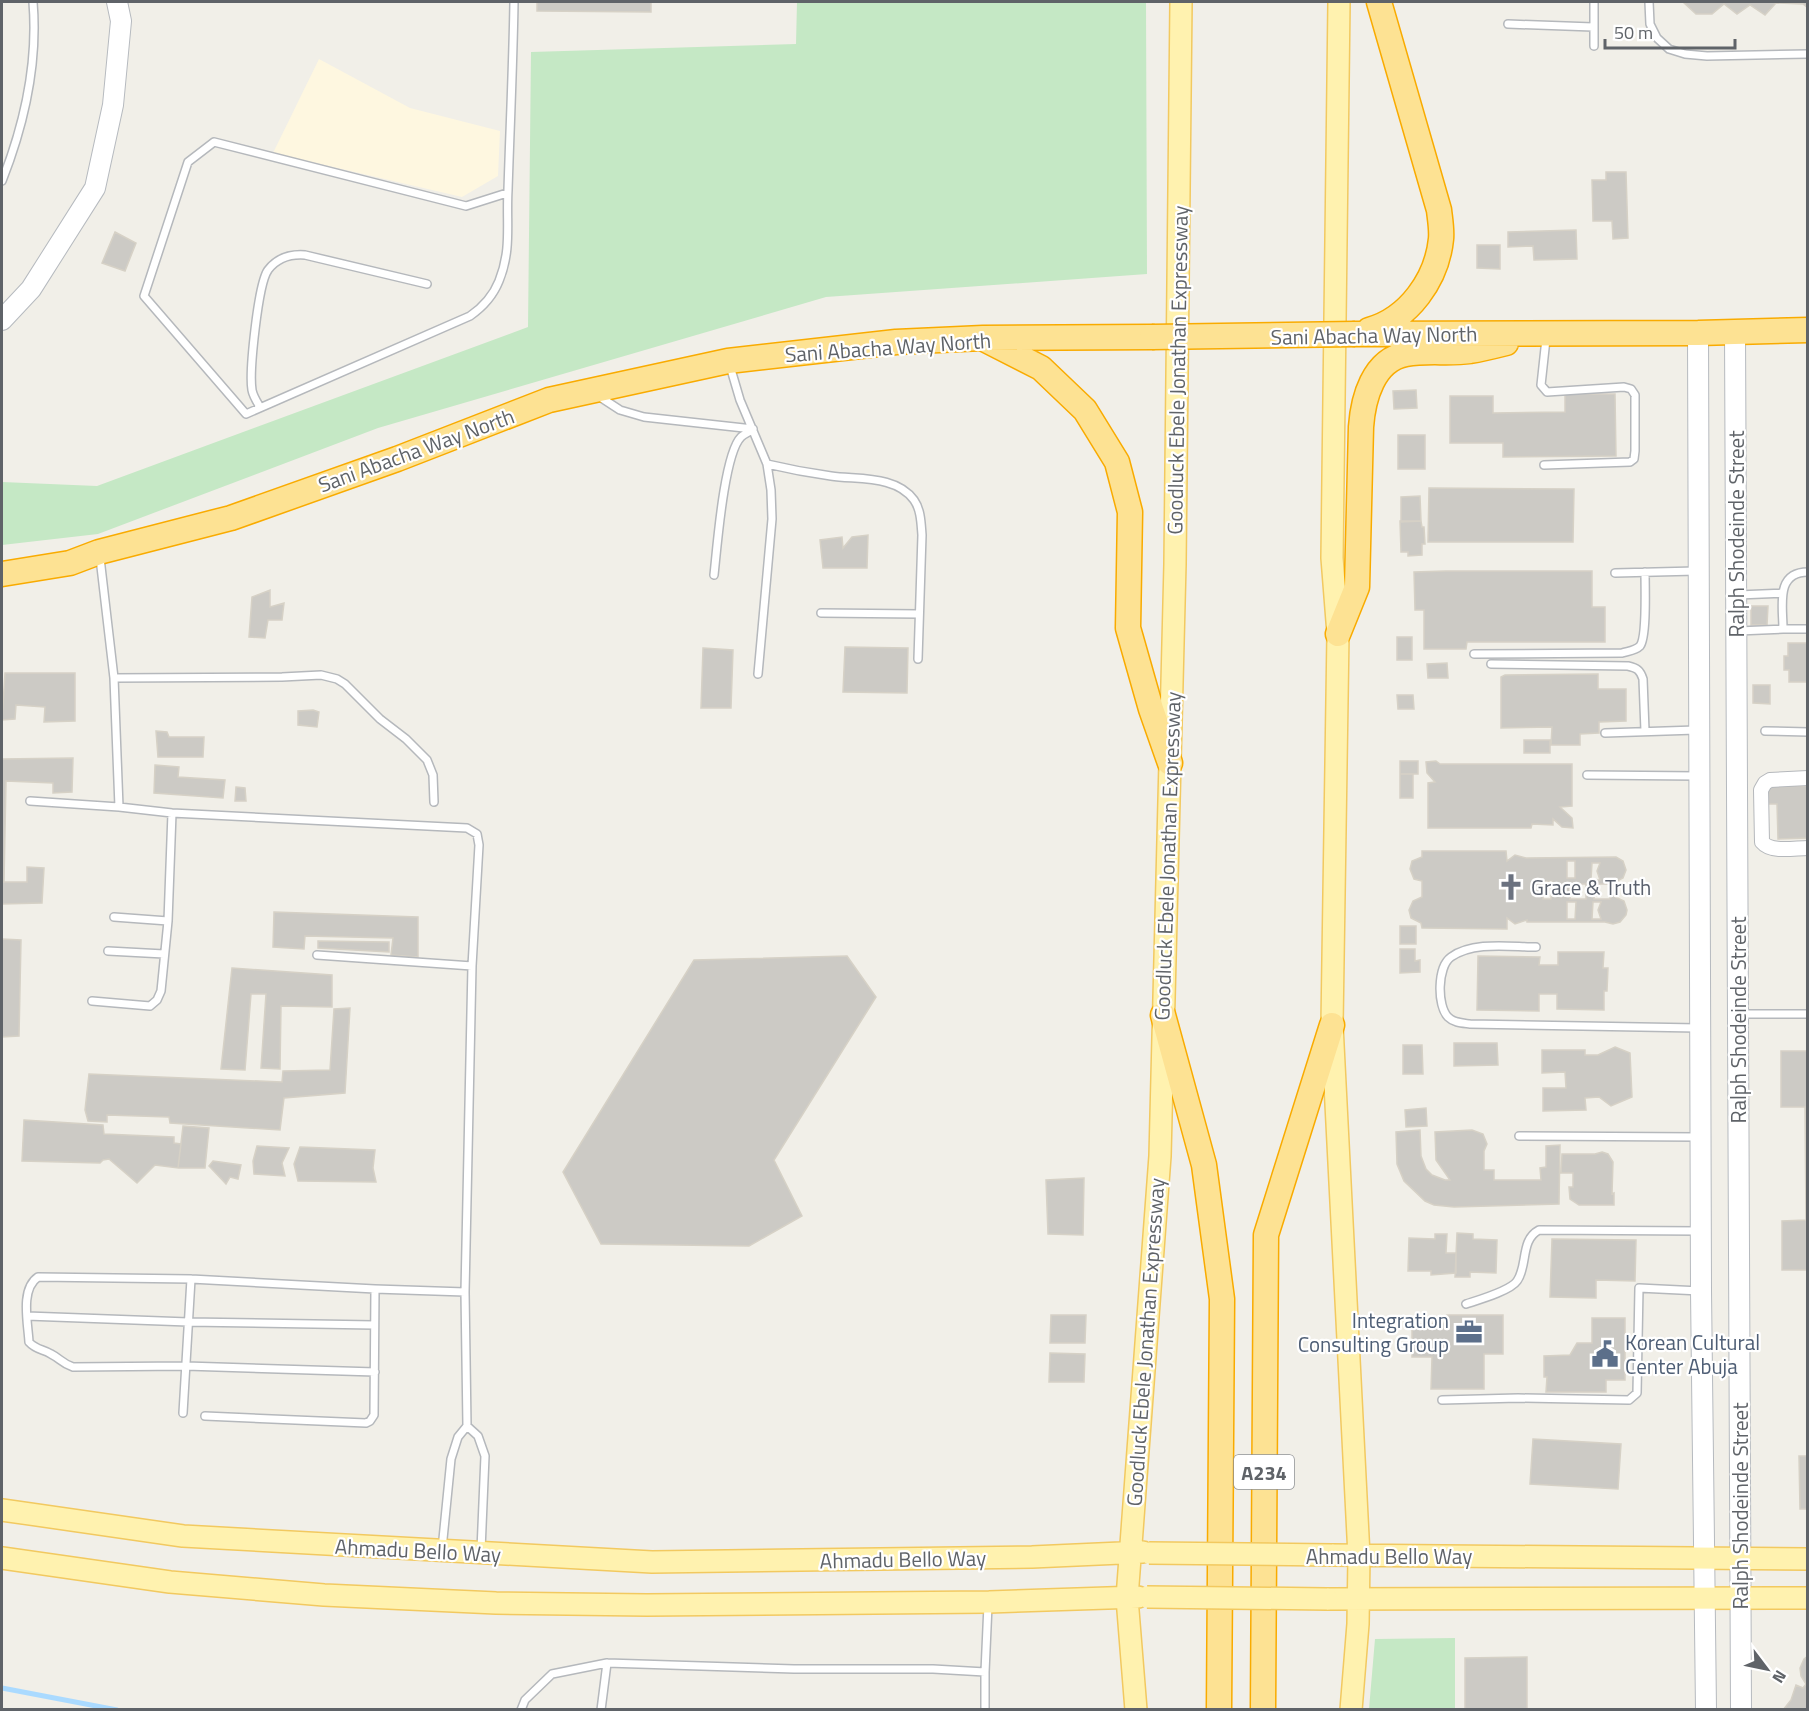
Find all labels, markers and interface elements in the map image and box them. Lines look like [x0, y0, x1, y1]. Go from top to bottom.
scale bar [1605, 12, 1736, 50]
text: 50 m [1614, 19, 1653, 46]
street label: Goodluck Ebele Jonathan Expressway [1158, 205, 1196, 535]
street label: Sani Abacha Way North [1270, 317, 1478, 353]
street label: Sani Abacha Way North [784, 324, 992, 370]
street label: Sani Abacha Way North [313, 400, 519, 500]
street label: Ralph Shodeinde Street [1720, 430, 1752, 638]
street label: Goodluck Ebele Jonathan Expressway [1145, 691, 1189, 1021]
place label: Grace & Truth [1531, 871, 1651, 903]
church icon: Grace & Truth [1496, 872, 1526, 902]
street label: Ralph Shodeinde Street [1722, 916, 1754, 1124]
street label: Goodluck Ebele Jonathan Expressway [1118, 1177, 1172, 1507]
place label: Integration Consulting Group [1298, 1304, 1449, 1360]
office icon: Integration Consulting Group [1454, 1317, 1484, 1347]
place label: Korean Cultural Center Abuja [1625, 1326, 1760, 1382]
public building icon: Korean Cultural Center Abuja [1590, 1339, 1620, 1369]
street label: Ralph Shodeinde Street [1724, 1402, 1756, 1610]
road number: A234 [1234, 1455, 1294, 1489]
street label: Ahmadu Bello Way [334, 1530, 502, 1570]
street label: Ahmadu Bello Way [1306, 1540, 1472, 1572]
street label: Ahmadu Bello Way [819, 1542, 987, 1576]
north arrow [1737, 1639, 1797, 1699]
text: N [1767, 1666, 1793, 1688]

